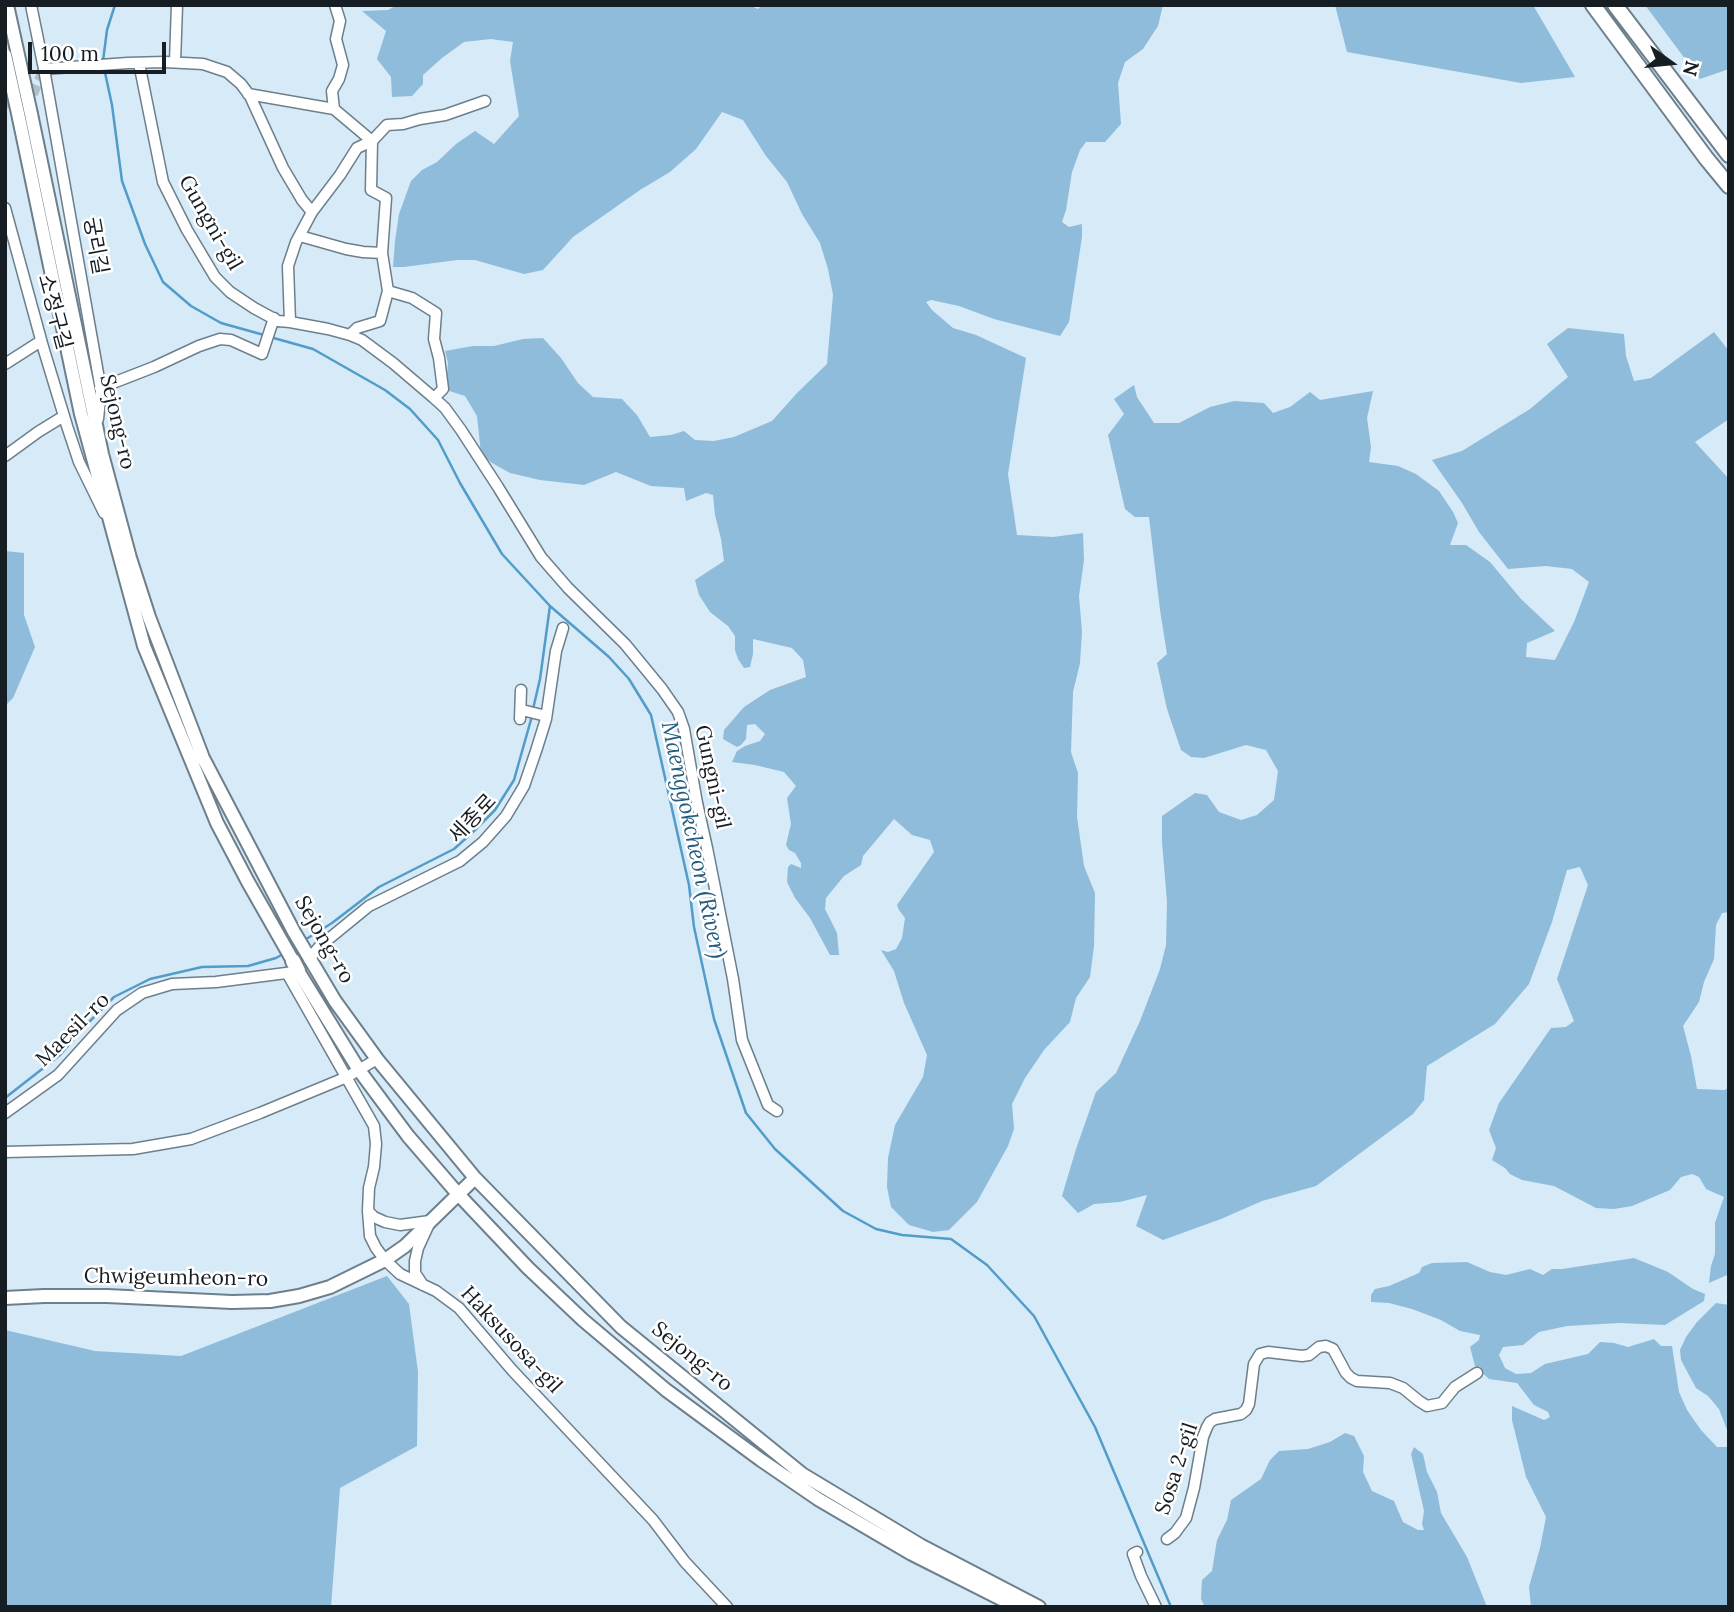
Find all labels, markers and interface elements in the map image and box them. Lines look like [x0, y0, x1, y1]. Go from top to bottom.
scale bar [32, 28, 170, 72]
north arrow [1636, 28, 1706, 98]
text: 100 m [41, 40, 99, 67]
text: N [1678, 58, 1705, 79]
street label: Gungni-gil [173, 171, 247, 275]
street label: 궁리길 [78, 215, 112, 277]
street label: 소정구길 [32, 271, 76, 353]
street label: Sejong-ro [94, 372, 140, 472]
water label: Maenggokcheon (River) [654, 719, 732, 961]
street label: Gungni-gil [689, 723, 735, 831]
street label: 세종로 [444, 789, 502, 849]
street label: Sejong-ro [289, 892, 359, 988]
street label: Maesil-ro [31, 988, 115, 1072]
street label: Chwigeumheon-ro [84, 1264, 268, 1292]
street label: Haksusosa-gil [455, 1281, 567, 1399]
street label: Sejong-ro [646, 1317, 738, 1397]
street label: Sosa 2-gil [1150, 1420, 1204, 1518]

